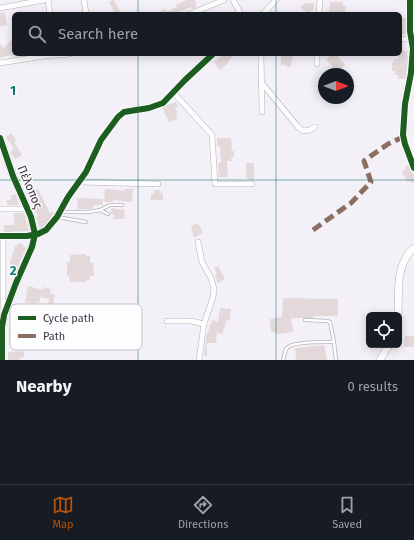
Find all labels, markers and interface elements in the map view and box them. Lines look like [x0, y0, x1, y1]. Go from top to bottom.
search box [12, 12, 402, 56]
icon: search [26, 23, 48, 45]
text: Search here [58, 25, 138, 43]
north arrow [318, 68, 354, 104]
text: 1 [10, 83, 16, 98]
street label: Πέλοπος [15, 163, 46, 211]
text: 2 [10, 263, 17, 278]
legend [10, 304, 142, 350]
text: Cycle path [43, 312, 94, 325]
map controls [366, 312, 402, 348]
button: locate [366, 312, 402, 348]
text: Path [43, 330, 65, 343]
text: Nearby [16, 376, 71, 397]
text: 0 results [347, 379, 398, 394]
tab: Map [52, 494, 74, 531]
tab: Directions [178, 494, 228, 531]
tab: Saved [332, 494, 362, 531]

